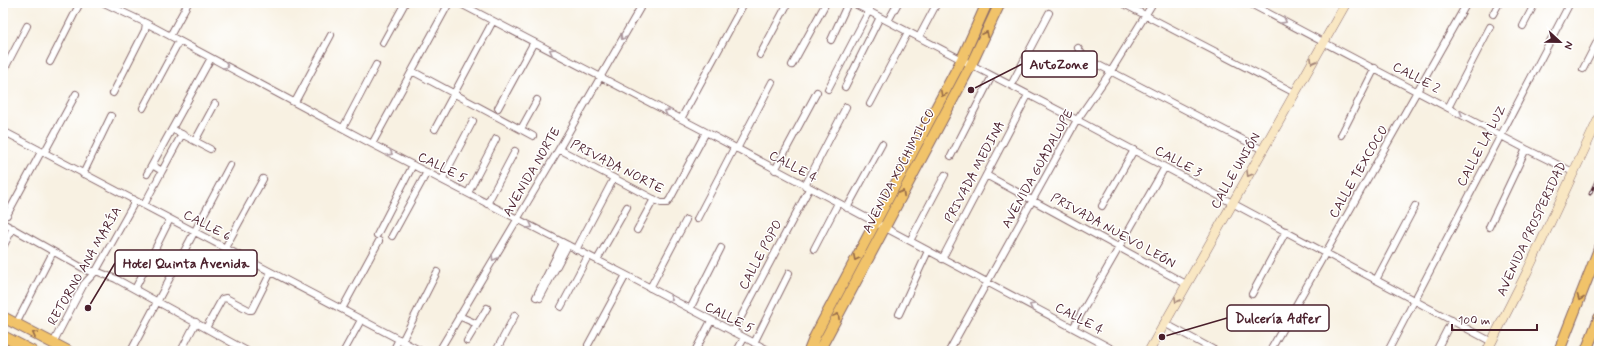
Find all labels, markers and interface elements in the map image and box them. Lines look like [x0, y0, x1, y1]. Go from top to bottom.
one-way arrow [1280, 16, 1287, 24]
north arrow [1540, 22, 1580, 62]
one-way arrow [981, 31, 989, 38]
one-way arrow [621, 33, 628, 40]
text: N [1560, 39, 1576, 51]
one-way arrow [549, 49, 556, 56]
callout: AutoZone [1022, 51, 1097, 77]
text: AutoZone [1030, 56, 1088, 74]
one-way arrow [1311, 57, 1318, 65]
street label: CALLE 2 [1389, 58, 1443, 98]
one-way arrow [222, 61, 229, 69]
one-way arrow [941, 89, 948, 97]
street label: CALLE LA LUZ [1453, 102, 1511, 190]
street label: AVENIDA XOCHIMILCO [859, 106, 939, 236]
street label: AVENIDA GUADALUPE [998, 106, 1078, 231]
one-way arrow [664, 109, 671, 117]
one-way arrow [1456, 110, 1464, 117]
street label: PRIVADA MEDINA [941, 118, 1009, 226]
street label: CALLE TEXCOCO [1326, 123, 1392, 221]
street label: AVENIDA NORTE [499, 124, 565, 220]
street label: CALLE UNIÓN [1207, 130, 1265, 212]
street label: PRIVADA NORTE [568, 136, 666, 198]
street label: CALLE 3 [1152, 142, 1204, 182]
street label: CALLE 4 [766, 147, 821, 187]
street label: CALLE 5 [415, 148, 470, 188]
one-way arrow [386, 149, 393, 156]
street label: AVENIDA PROSPERIDAD [1493, 159, 1571, 299]
one-way arrow [1246, 170, 1253, 177]
one-way arrow [897, 190, 904, 198]
street label: PRIVADA NUEVO LEÓN [1048, 190, 1178, 272]
street label: RETORNO ANA MARÍA [43, 203, 126, 328]
street label: CALLE 6 [180, 206, 234, 246]
street label: CALLE POPO [735, 217, 787, 293]
one-way arrow [526, 221, 534, 228]
callout: Hotel Quinta Avenida [115, 250, 257, 276]
one-way arrow [853, 253, 861, 261]
one-way arrow [491, 254, 499, 261]
text: Hotel Quinta Avenida [123, 255, 250, 273]
one-way arrow [666, 294, 673, 302]
one-way arrow [1175, 295, 1182, 303]
one-way arrow [1576, 295, 1584, 302]
street label: CALLE 5 [702, 298, 757, 338]
street label: CALLE 4 [1052, 299, 1107, 339]
one-way arrow [1029, 304, 1036, 311]
callout: Dulcería Adfer [1227, 305, 1329, 331]
scale bar [1452, 306, 1537, 332]
text: Dulcería Adfer [1235, 310, 1322, 328]
one-way arrow [832, 313, 839, 320]
text: 100 m [1458, 313, 1490, 329]
one-way arrow [32, 331, 40, 339]

